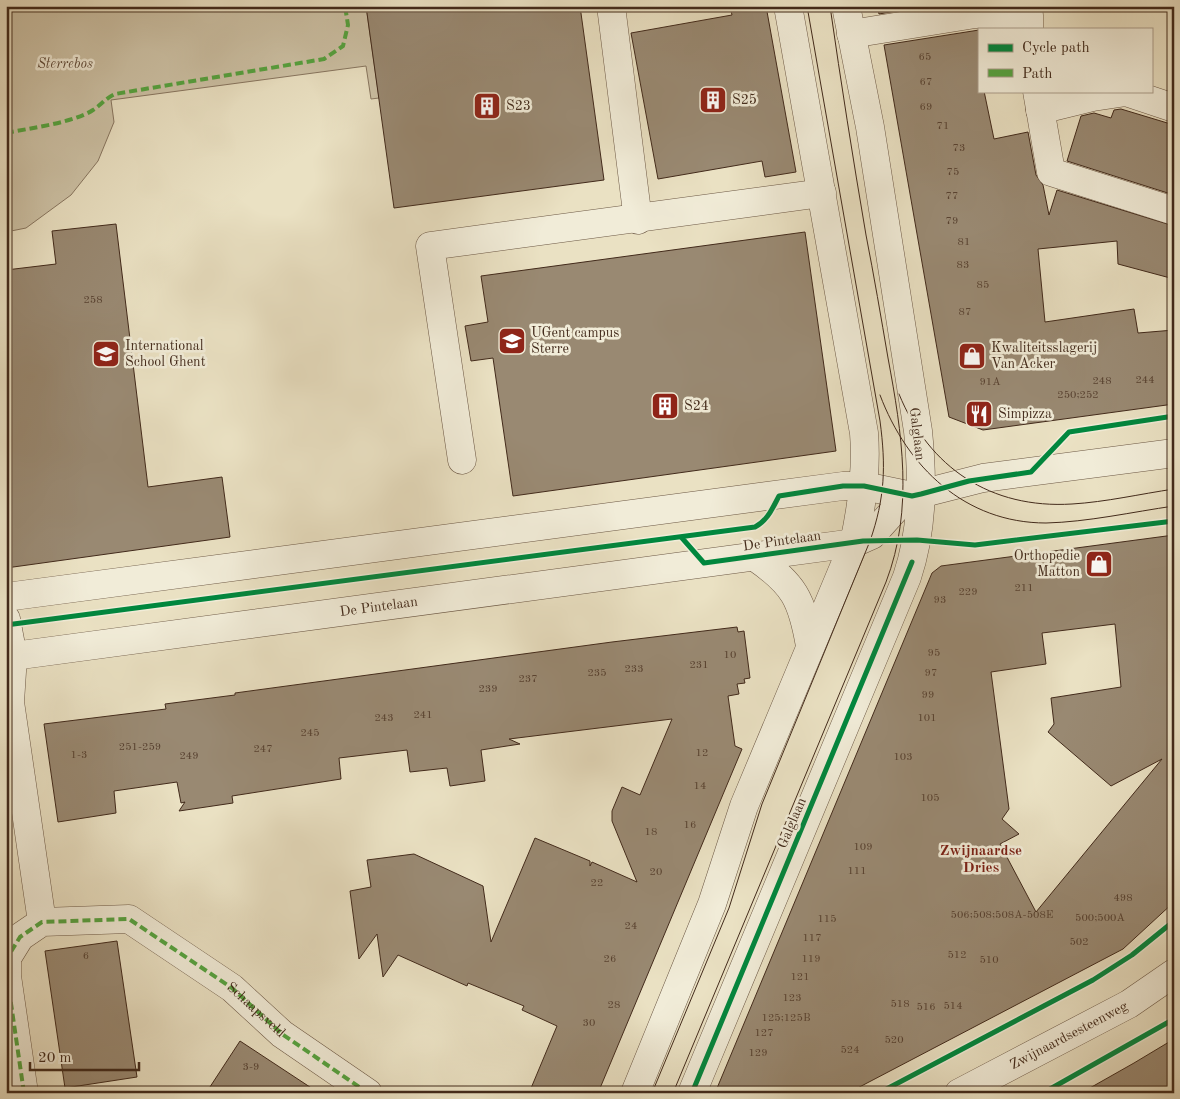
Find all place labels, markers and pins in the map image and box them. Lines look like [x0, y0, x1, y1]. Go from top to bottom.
building icon: S25 [698, 85, 728, 115]
building icon: S23 [472, 91, 502, 121]
place label: S25 [732, 93, 757, 107]
place label: S23 [506, 99, 531, 113]
school or university icon: UGent campus Sterre [497, 326, 527, 356]
place label: UGent campus Sterre [531, 326, 619, 356]
school or university icon: International School Ghent [91, 339, 121, 369]
place label: International School Ghent [125, 339, 206, 369]
shop icon: Kwaliteitsslagerij Van Acker [957, 341, 987, 371]
place label: Kwaliteitsslagerij Van Acker [991, 341, 1097, 371]
building icon: S24 [650, 391, 680, 421]
place label: S24 [684, 399, 709, 413]
restaurant icon: Simpizza [964, 399, 994, 429]
place label: Simpizza [998, 407, 1052, 421]
place label: Orthopedie Matton [1014, 549, 1080, 579]
shop icon: Orthopedie Matton [1084, 549, 1114, 579]

